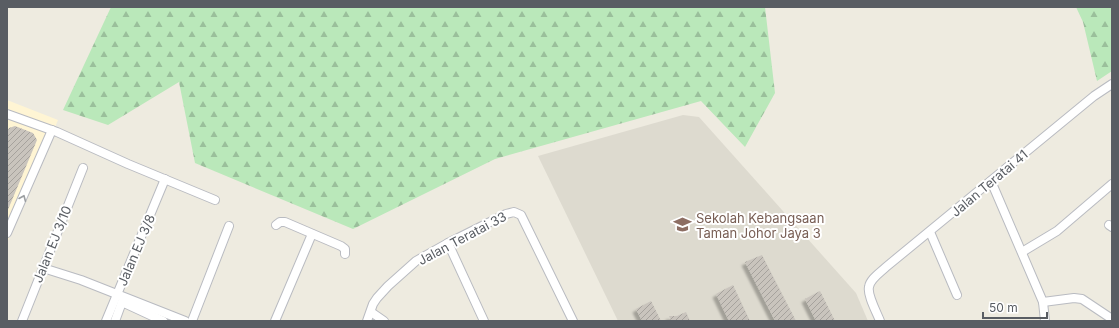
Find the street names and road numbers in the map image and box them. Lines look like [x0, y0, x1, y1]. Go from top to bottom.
street label: Jalan Teratai 41 [947, 146, 1031, 220]
street label: Jalan EJ 3/10 [29, 203, 75, 285]
street label: Jalan Teratai 33 [415, 208, 509, 268]
street label: Jalan EJ 3/8 [114, 212, 158, 288]

